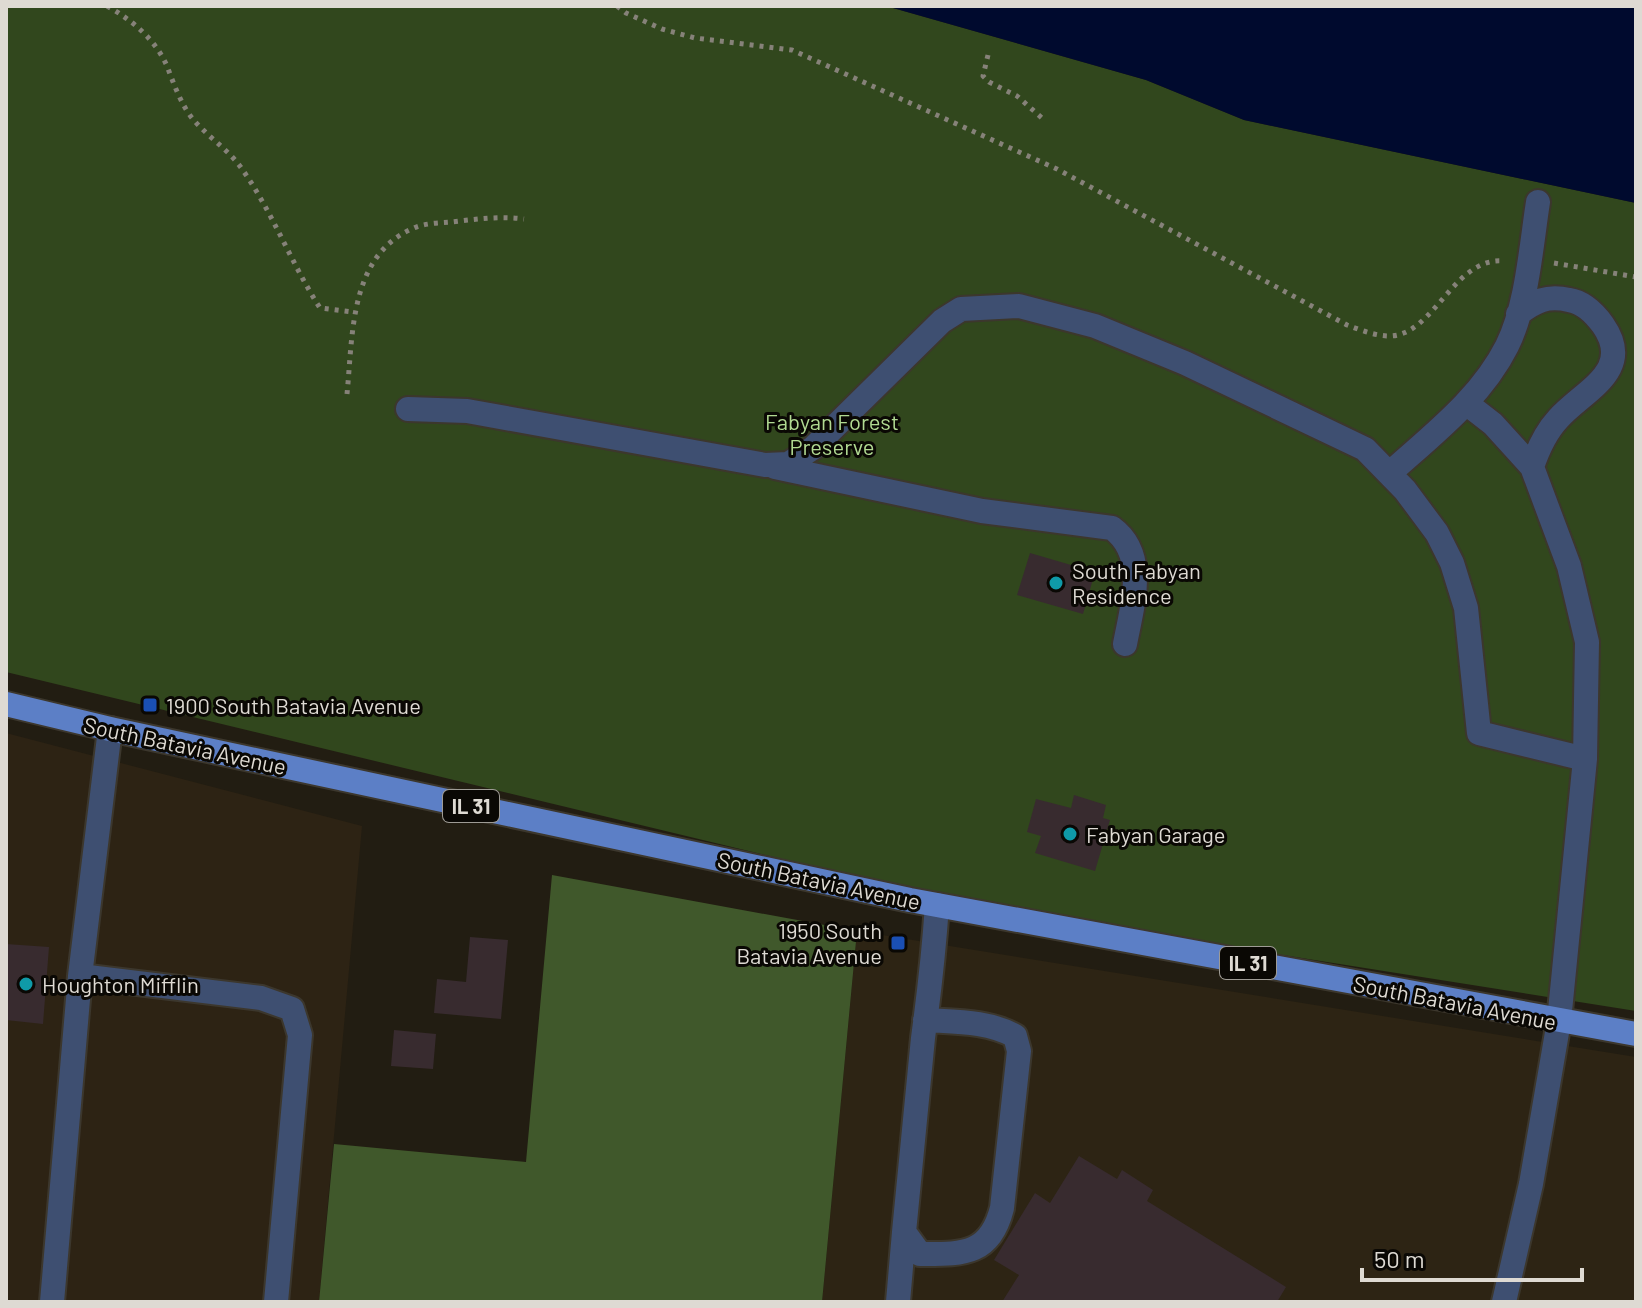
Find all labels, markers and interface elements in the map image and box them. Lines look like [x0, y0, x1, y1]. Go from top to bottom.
park label: Fabyan Forest Preserve [765, 408, 899, 459]
place label: South Fabyan Residence [1072, 557, 1201, 608]
marker: South Fabyan Residence [1047, 574, 1065, 592]
place label: 1900 South Batavia Avenue [166, 692, 421, 718]
marker: 1900 South Batavia Avenue [141, 696, 159, 714]
street label: South Batavia Avenue [81, 711, 289, 779]
road number: IL 31 [443, 790, 499, 822]
place label: Fabyan Garage [1086, 821, 1226, 847]
marker: Fabyan Garage [1061, 825, 1079, 843]
street label: South Batavia Avenue [715, 846, 923, 914]
place label: 1950 South Batavia Avenue [736, 917, 882, 968]
marker: 1950 South Batavia Avenue [889, 934, 907, 952]
road number: IL 31 [1220, 947, 1276, 979]
street label: South Batavia Avenue [1351, 970, 1559, 1034]
place label: Houghton Mifflin [42, 971, 199, 997]
marker: Houghton Mifflin [17, 975, 35, 993]
scale bar [1362, 1232, 1582, 1282]
text: 50 m [1374, 1244, 1425, 1273]

